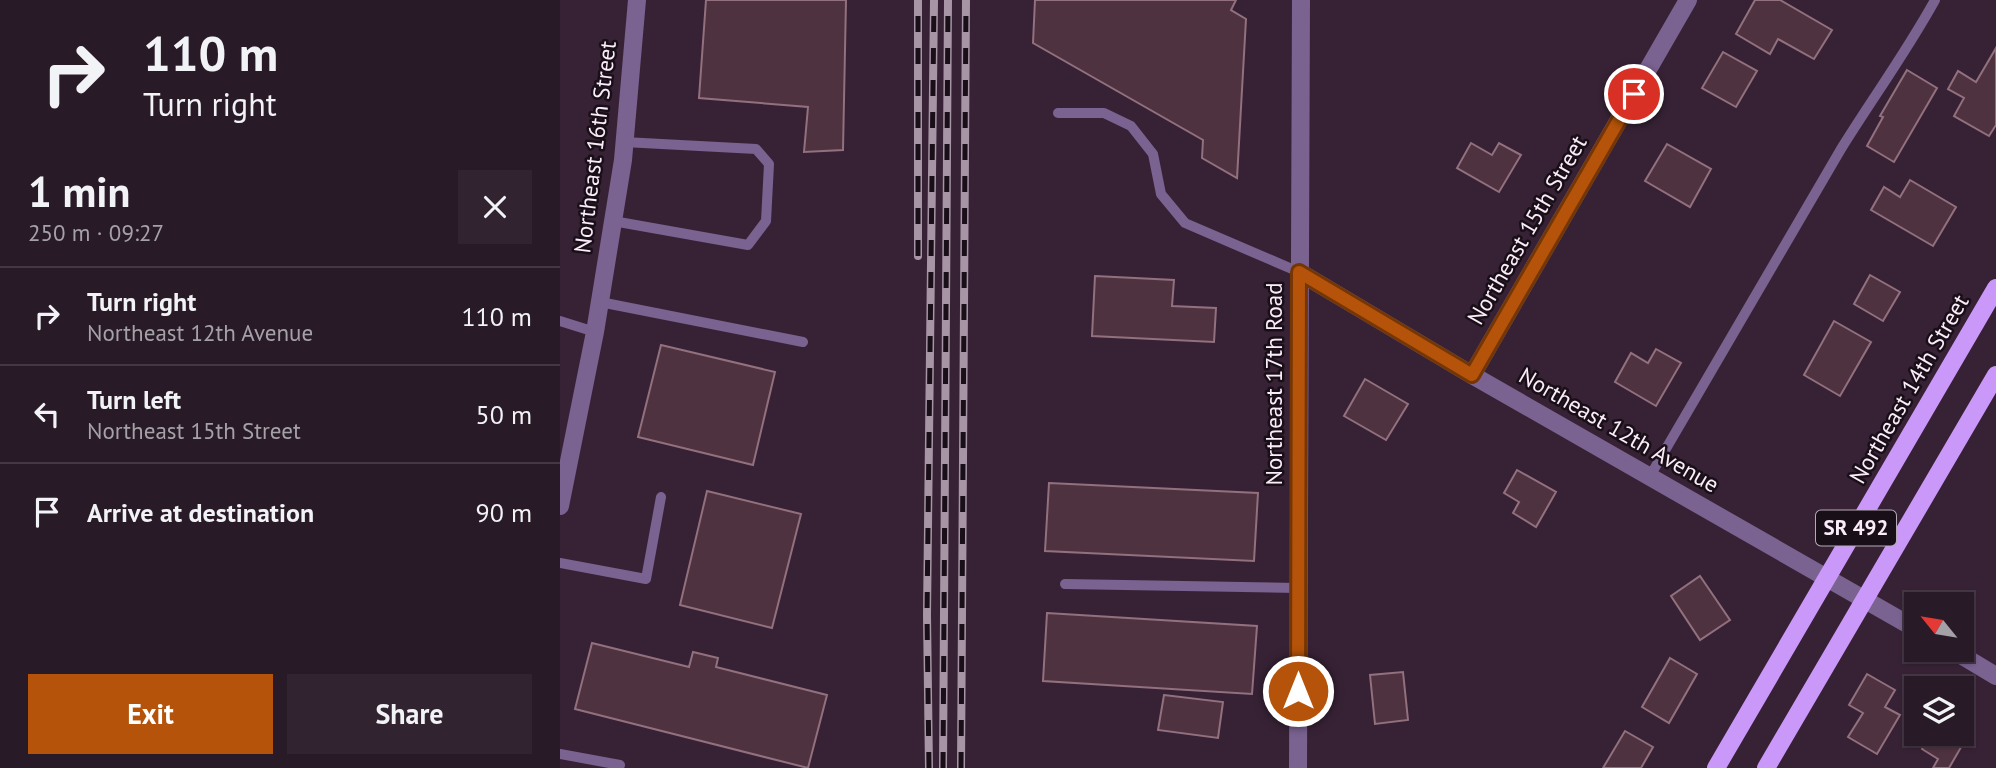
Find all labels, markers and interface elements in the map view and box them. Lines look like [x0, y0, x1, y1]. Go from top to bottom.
text: 110 m [143, 21, 278, 85]
icon: right [28, 28, 119, 119]
street label: Northeast 16th Street [567, 39, 622, 255]
pin [1604, 64, 1664, 124]
icon: arrive [1615, 75, 1653, 113]
text: Turn right [143, 83, 277, 125]
street label: Northeast 15th Street [1461, 130, 1593, 330]
text: 1 min [28, 164, 130, 219]
button: close [458, 170, 532, 244]
text: 250 m · 09:27 [28, 218, 164, 247]
street label: Northeast 17th Road [1259, 282, 1288, 486]
text: Turn right [87, 285, 196, 318]
street label: Northeast 14th Street [1843, 289, 1975, 489]
icon: right [28, 297, 66, 335]
text: 110 m [461, 300, 532, 333]
text: Northeast 12th Avenue [87, 318, 313, 347]
street label: Northeast 12th Avenue [1514, 360, 1724, 499]
text: Turn left [87, 383, 181, 416]
icon: left [28, 395, 66, 433]
text: 50 m [476, 398, 532, 431]
text: Northeast 15th Street [87, 416, 301, 445]
icon: arrive [28, 493, 66, 531]
text: Arrive at destination [87, 496, 314, 529]
text: 90 m [476, 496, 532, 529]
road number: SR 492 [1816, 510, 1896, 546]
north arrow [1904, 592, 1974, 662]
map controls [1904, 592, 1974, 746]
position arrow [1261, 654, 1335, 728]
button: Exit [28, 674, 273, 754]
button: Share [287, 674, 532, 754]
button: layers [1904, 676, 1974, 746]

